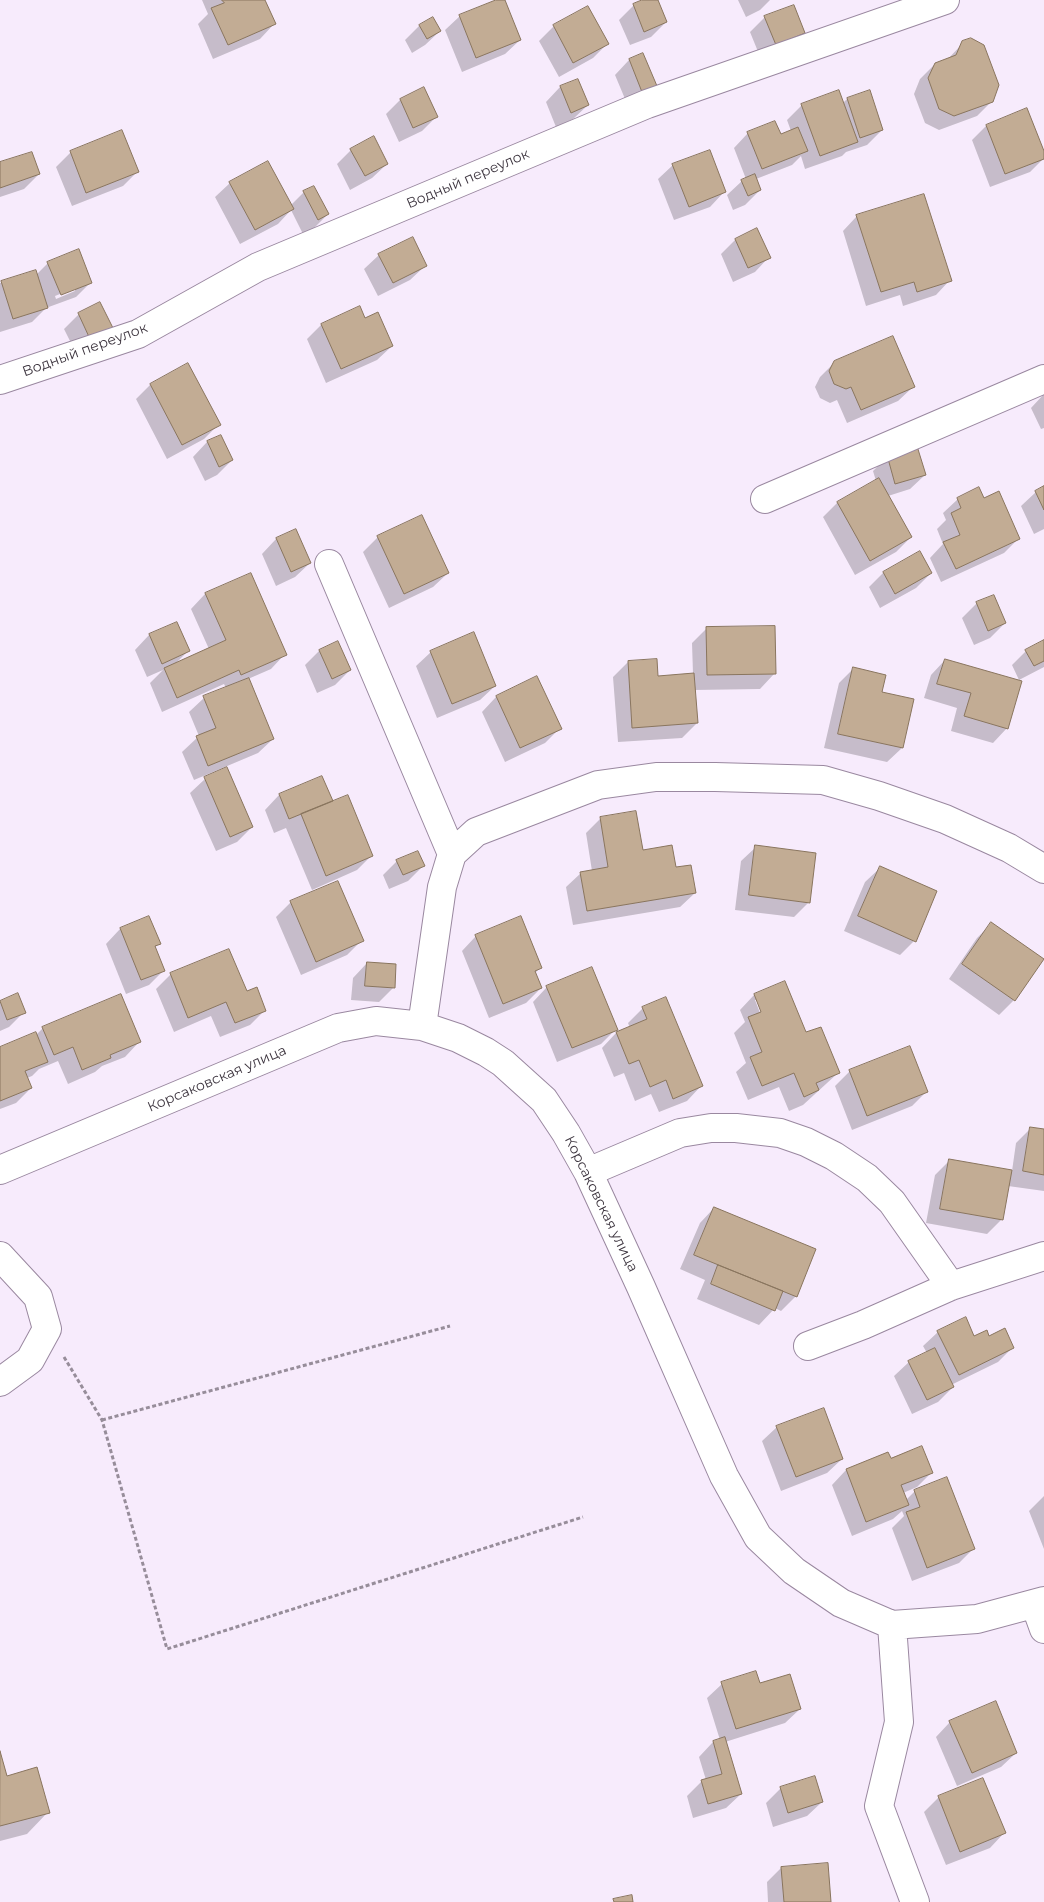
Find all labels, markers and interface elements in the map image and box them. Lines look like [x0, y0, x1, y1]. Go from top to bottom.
street label: Водный переулок [404, 146, 532, 212]
street label: Водный переулок [20, 320, 150, 380]
street label: Корсаковская улица [145, 1042, 289, 1116]
street label: Корсаковская улица [561, 1133, 641, 1275]

